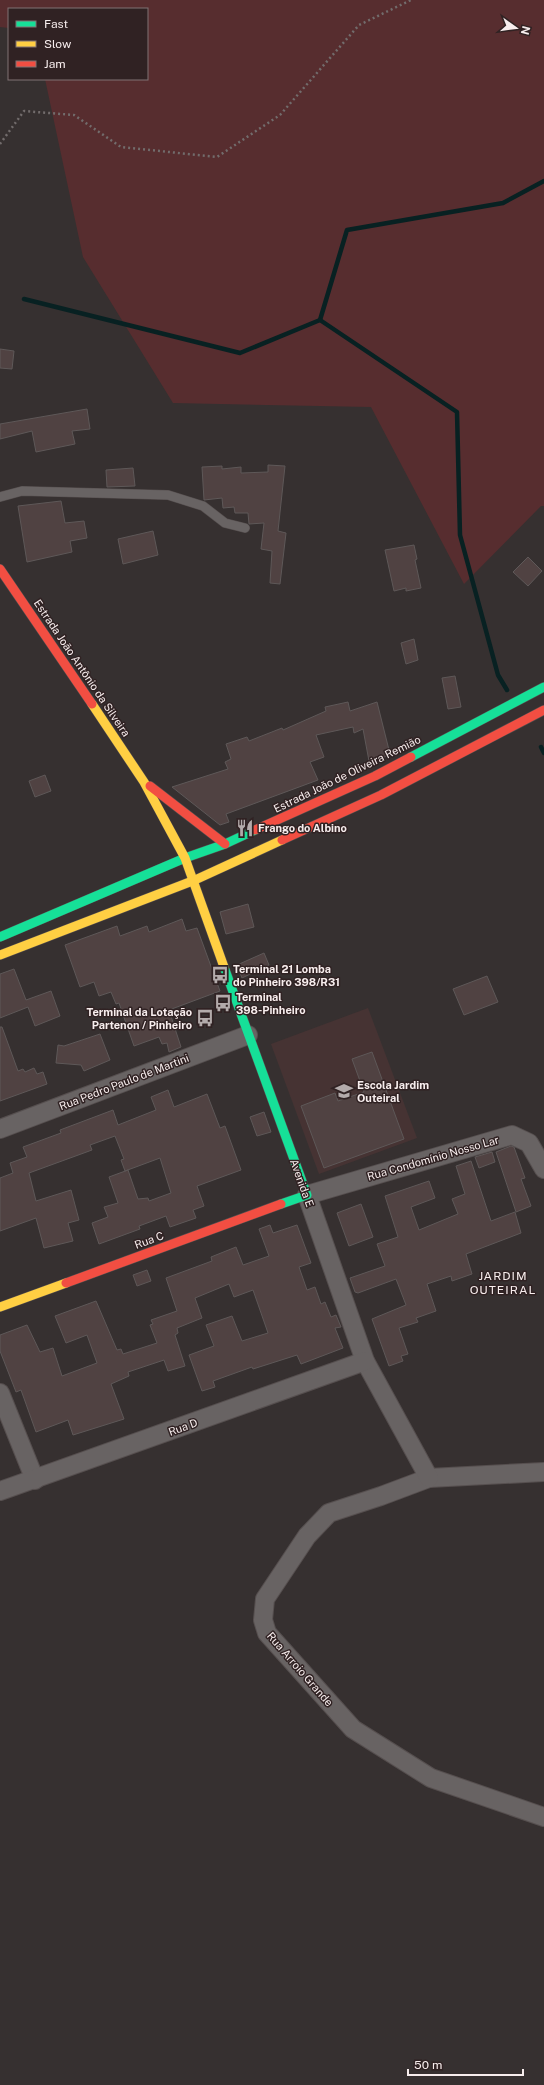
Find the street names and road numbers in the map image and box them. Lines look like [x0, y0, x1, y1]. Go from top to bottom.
street label: Estrada João Antônio da Silveira [32, 597, 132, 739]
street label: Estrada João de Oliveira Remião [272, 733, 422, 815]
street label: Rua Pedro Paulo de Martini [57, 1052, 191, 1112]
street label: Rua Condomínio Nosso Lar [366, 1133, 500, 1183]
street label: Avenida E [288, 1157, 316, 1209]
street label: Rua C [133, 1229, 165, 1251]
street label: Rua D [167, 1416, 200, 1438]
street label: Rua Arroio Grande [265, 1630, 335, 1708]

